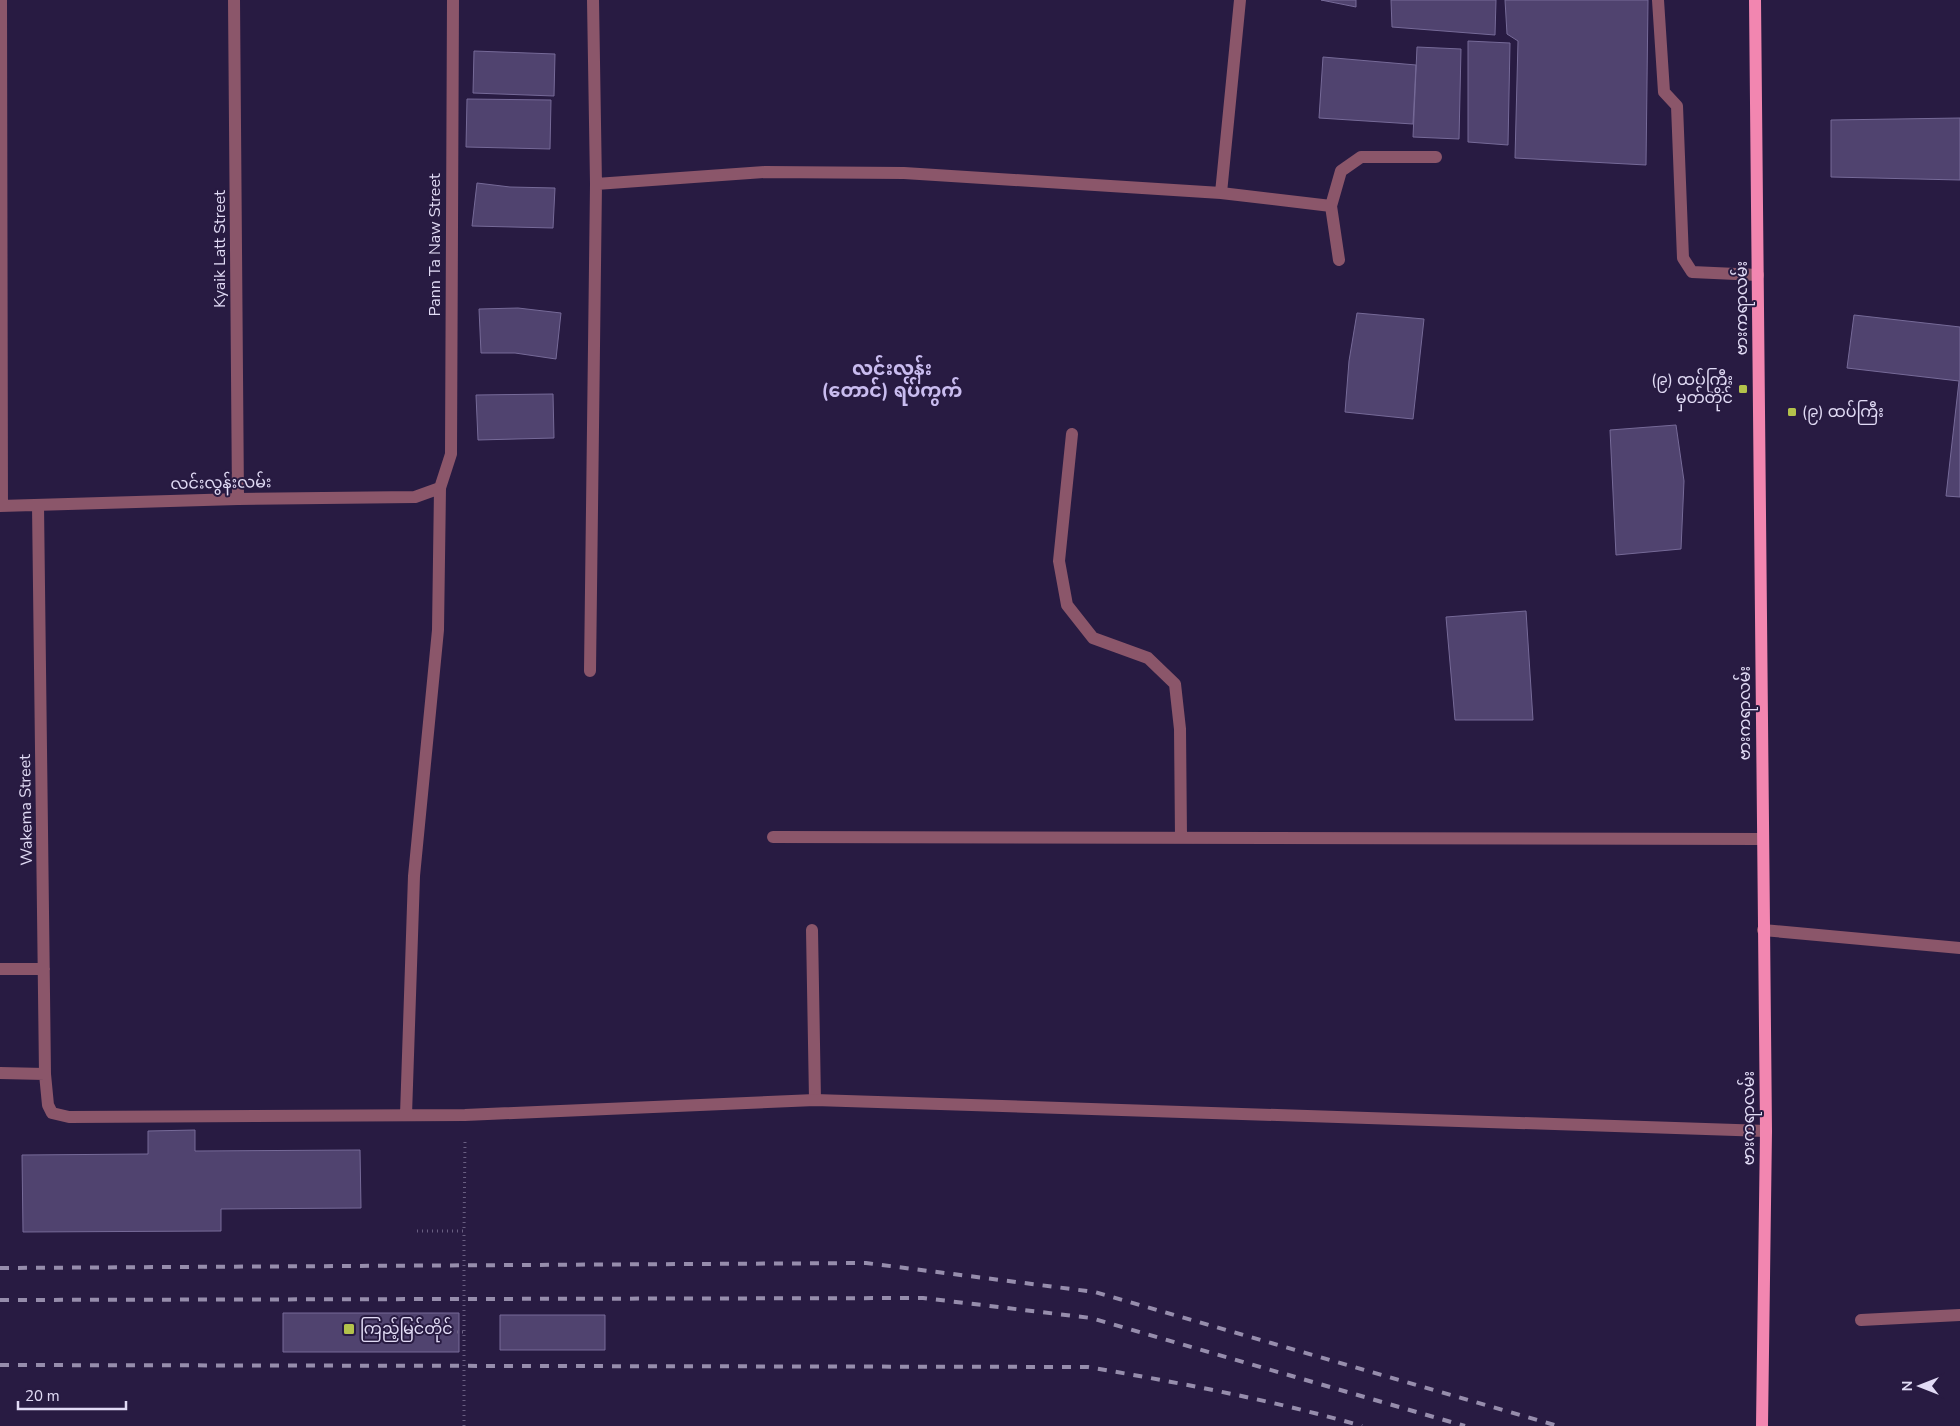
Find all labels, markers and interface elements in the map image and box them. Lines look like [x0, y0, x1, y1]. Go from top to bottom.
street label: Pann Ta Naw Street [424, 173, 446, 316]
street label: Kyaik Latt Street [209, 190, 231, 308]
street label: ဗားကရာလမ်း [1730, 261, 1755, 355]
district label: လင်းလွန်း (တောင်) ရပ်ကွက် [822, 355, 962, 406]
place label: (၉) ထပ်ကြီး မှတ်တိုင် [1651, 368, 1733, 412]
marker: (၉) ထပ်ကြီး မှတ်တိုင် [1737, 383, 1749, 395]
place label: (၉) ထပ်ကြီး [1802, 400, 1884, 425]
marker: (၉) ထပ်ကြီး [1786, 406, 1798, 418]
street label: လင်းလွန်းလမ်း [170, 470, 272, 497]
street label: ဗားကရာလမ်း [1733, 666, 1758, 760]
street label: Wakema Street [14, 754, 38, 866]
street label: ဗားကရာလမ်း [1737, 1071, 1762, 1165]
place label: ကြည့်မြင်တိုင် [360, 1317, 453, 1343]
marker: ကြည့်မြင်တိုင် [342, 1322, 356, 1336]
north arrow [1895, 1361, 1945, 1411]
scale bar [18, 1378, 125, 1410]
text: N [1898, 1381, 1917, 1391]
text: 20 m [25, 1386, 60, 1406]

